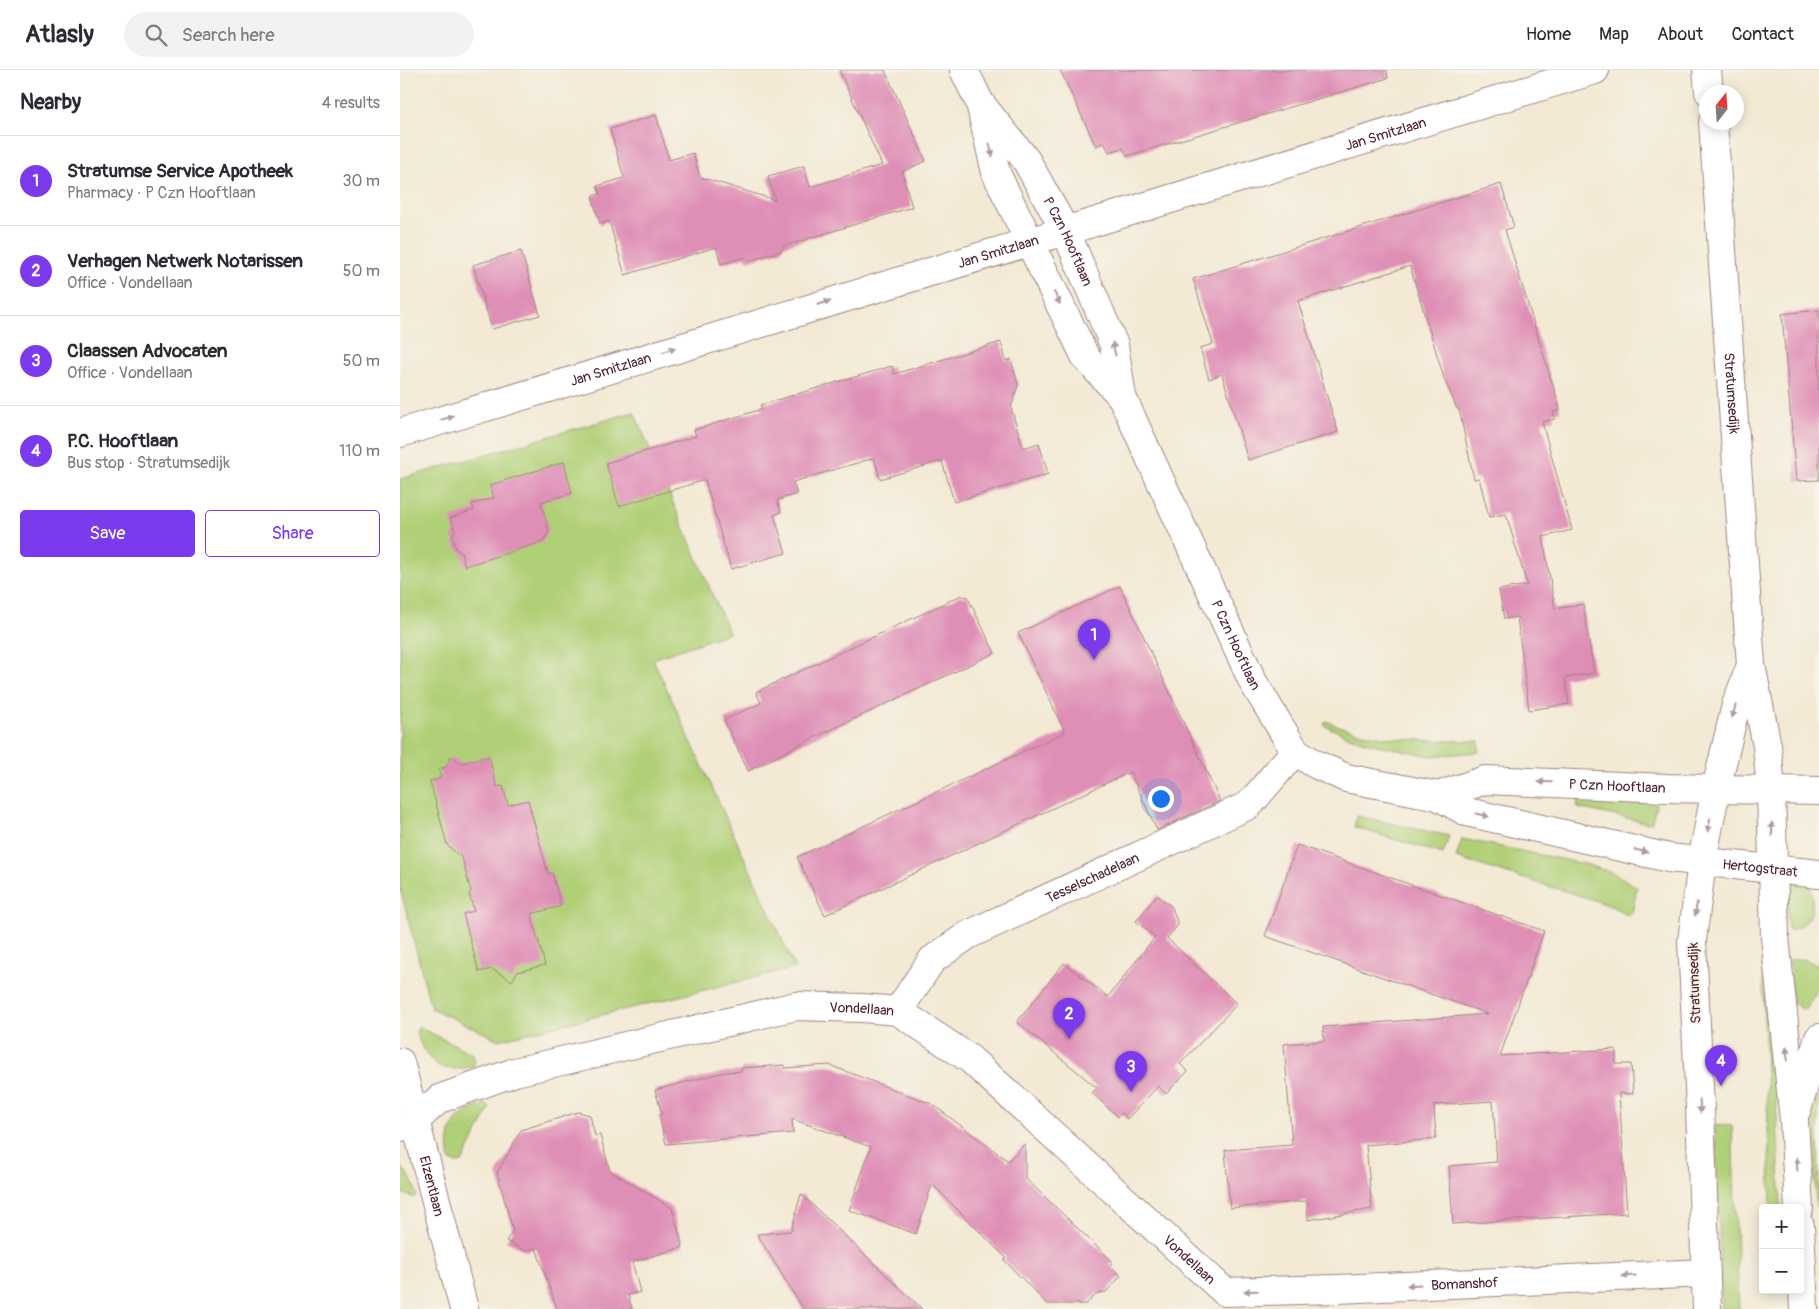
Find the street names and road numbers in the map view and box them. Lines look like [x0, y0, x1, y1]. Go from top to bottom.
street label: Jan Smitzlaan [1343, 114, 1428, 154]
street label: P Czn Hooftlaan [1039, 194, 1096, 289]
street label: Jan Smitzlaan [956, 231, 1041, 272]
street label: Jan Smitzlaan [568, 349, 653, 390]
street label: Stratumsedijk [1720, 352, 1743, 435]
street label: P Czn Hooftlaan [1208, 598, 1264, 693]
street label: P Czn Hooftlaan [1568, 776, 1666, 797]
street label: Tesselschadelaan [1043, 849, 1142, 907]
street label: Hertogstraat [1722, 856, 1799, 881]
street label: Stratumsedijk [1685, 942, 1704, 1024]
street label: Vondellaan [829, 999, 895, 1020]
street label: Elzentlaan [416, 1154, 448, 1218]
street label: Vondellaan [1159, 1232, 1219, 1288]
street label: Bomanshof [1431, 1274, 1499, 1294]

